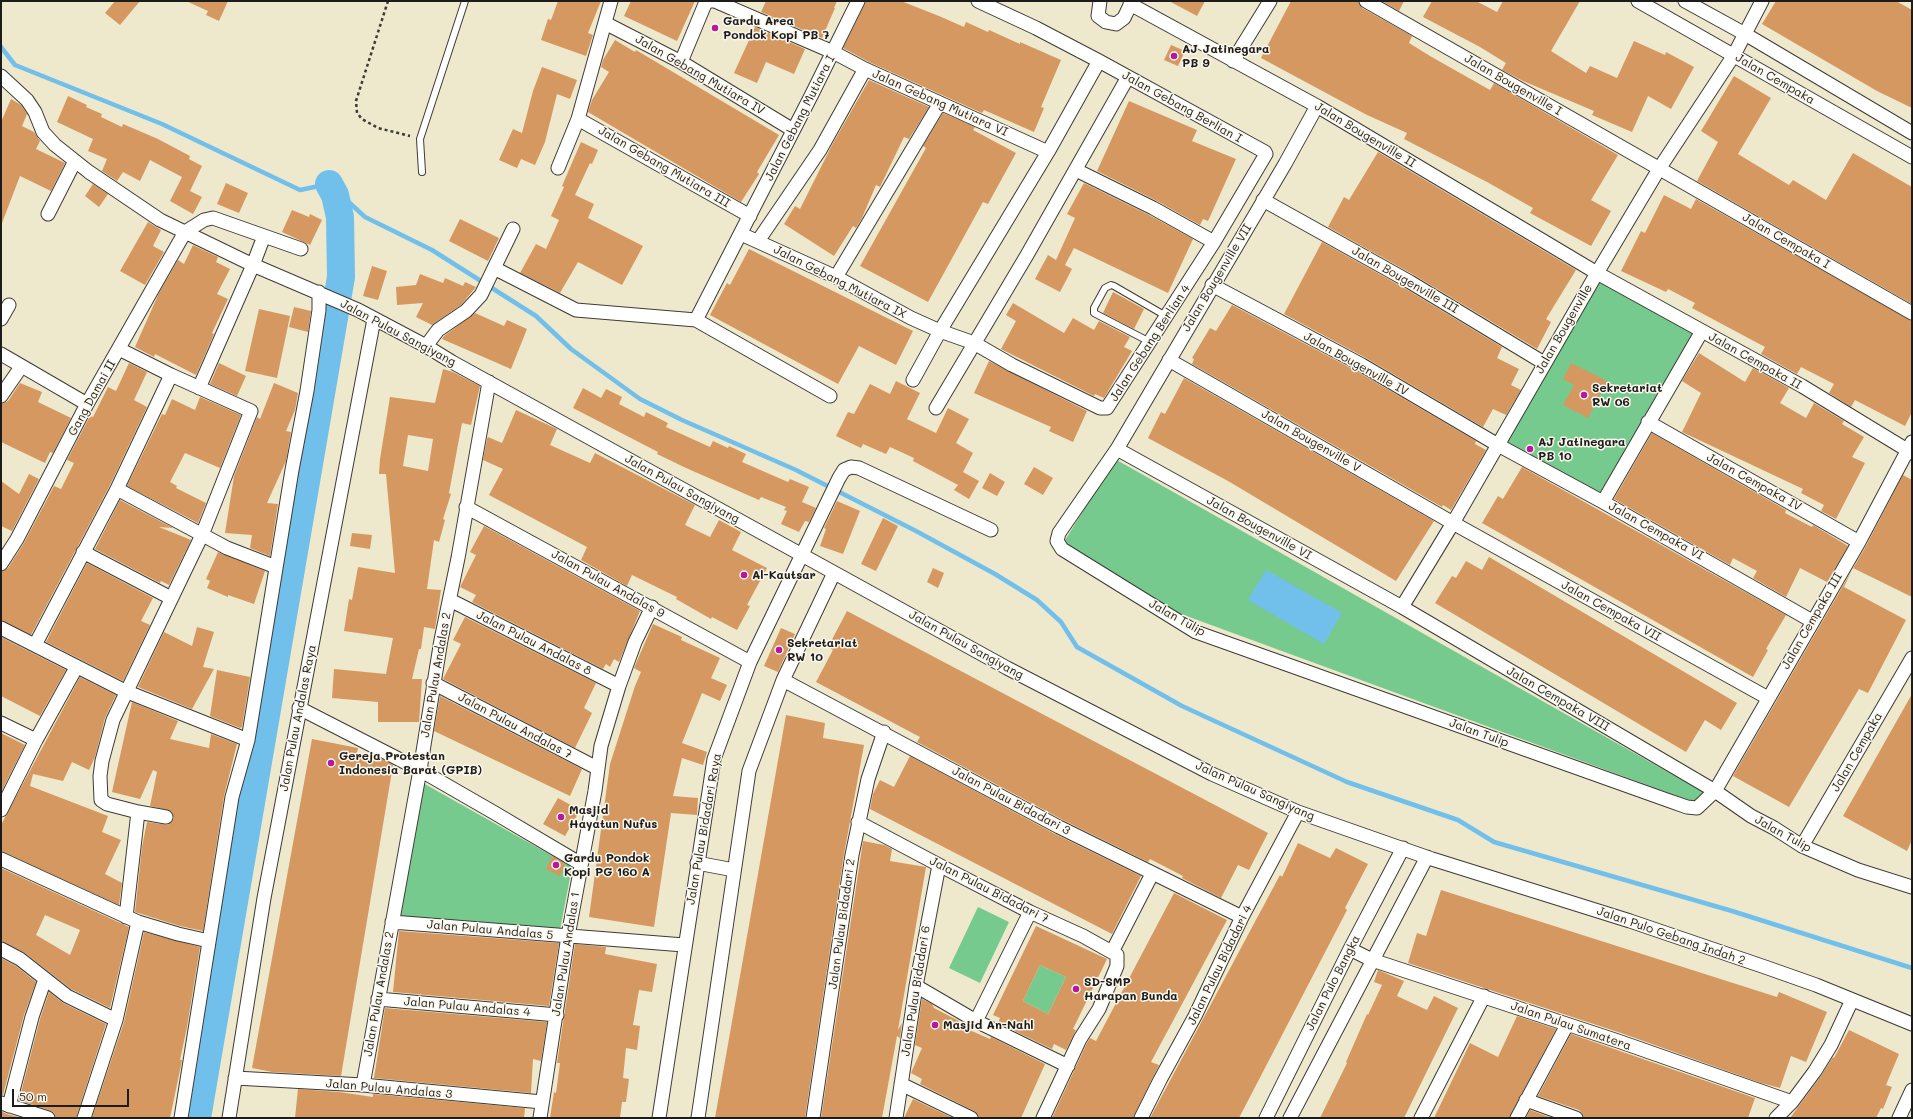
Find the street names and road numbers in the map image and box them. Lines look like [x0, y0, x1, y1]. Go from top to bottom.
street label: Jalan Gebang Mutiara IV [633, 32, 767, 118]
street label: Jalan Cempaka [1733, 50, 1817, 108]
street label: Jalan Bougenville I [1462, 51, 1564, 119]
street label: Jalan Gebang Mutiara I [762, 53, 838, 183]
street label: Jalan Gebang Mutiara VI [870, 67, 1010, 139]
street label: Jalan Gebang Berlian I [1120, 68, 1244, 146]
street label: Jalan Bougenville II [1312, 99, 1418, 171]
street label: Jalan Gebang Mutiara III [596, 123, 732, 211]
street label: Jalan Cempaka I [1740, 210, 1832, 272]
street label: Jalan Bougenville VII [1179, 222, 1255, 334]
street label: Jalan Gebang Mutiara IX [771, 242, 909, 322]
street label: Jalan Bougenville III [1349, 244, 1461, 316]
street label: Jalan Gebang Berlian 4 [1107, 282, 1193, 404]
street label: Jalan Bougenville [1533, 282, 1595, 376]
street label: Jalan Pulau Sangiyang [338, 296, 458, 370]
street label: Jalan Bougenville IV [1301, 329, 1411, 399]
street label: Jalan Cempaka II [1706, 330, 1804, 392]
street label: Gang Damai II [65, 358, 119, 438]
street label: Jalan Bougenville V [1259, 407, 1363, 475]
street label: Jalan Cempaka IV [1704, 450, 1804, 514]
street label: Jalan Pulau Sangiyang [622, 452, 742, 526]
street label: Jalan Bougenville VI [1204, 493, 1314, 563]
street label: Jalan Cempaka VI [1606, 499, 1706, 563]
street label: Jalan Pulau Andalas 9 [549, 547, 667, 621]
street label: Jalan Cempaka III [1779, 570, 1845, 672]
street label: Jalan Cempaka VII [1559, 578, 1663, 644]
street label: Jalan Tulip [1146, 597, 1208, 639]
street label: Jalan Pulau Andalas 8 [474, 608, 594, 678]
street label: Jalan Pulau Sangiyang [906, 608, 1026, 682]
street label: Jalan Pulau Andalas 2 [418, 611, 454, 739]
street label: Jalan Pulau Andalas Raya [277, 644, 319, 792]
street label: Jalan Cempaka VIII [1504, 664, 1612, 734]
street label: Jalan Pulau Andalas 7 [456, 690, 574, 762]
street label: Jalan Cempaka [1828, 710, 1886, 794]
street label: Jalan Tulip [1447, 716, 1511, 750]
street label: Jalan Pulau Bidadari Raya [684, 752, 724, 906]
street label: Jalan Pulau Sangiyang [1193, 758, 1317, 824]
street label: Jalan Pulau Bidadari 3 [949, 764, 1073, 838]
street label: Jalan Tulip [1752, 813, 1814, 855]
street label: Jalan Pulau Bidadari 7 [927, 854, 1051, 926]
street label: Jalan Pulau Bidadari 2 [826, 858, 858, 990]
street label: Jalan Pulau Andalas 1 [549, 891, 583, 1017]
street label: Jalan Pulau Bidadari 4 [1185, 903, 1255, 1027]
street label: Jalan Pulo Gebang Indah 2 [1595, 904, 1747, 968]
street label: Jalan Pulau Andalas 5 [426, 917, 554, 943]
street label: Jalan Pulau Bidadari 6 [899, 925, 933, 1057]
street label: Jalan Pulau Andalas 2 [361, 930, 397, 1058]
street label: Jalan Pulo Bangka [1303, 933, 1363, 1033]
street label: Jalan Pulau Andalas 4 [403, 994, 531, 1020]
street label: Jalan Pulau Sumatera [1509, 999, 1633, 1053]
street label: Jalan Pulau Andalas 3 [325, 1076, 453, 1102]

